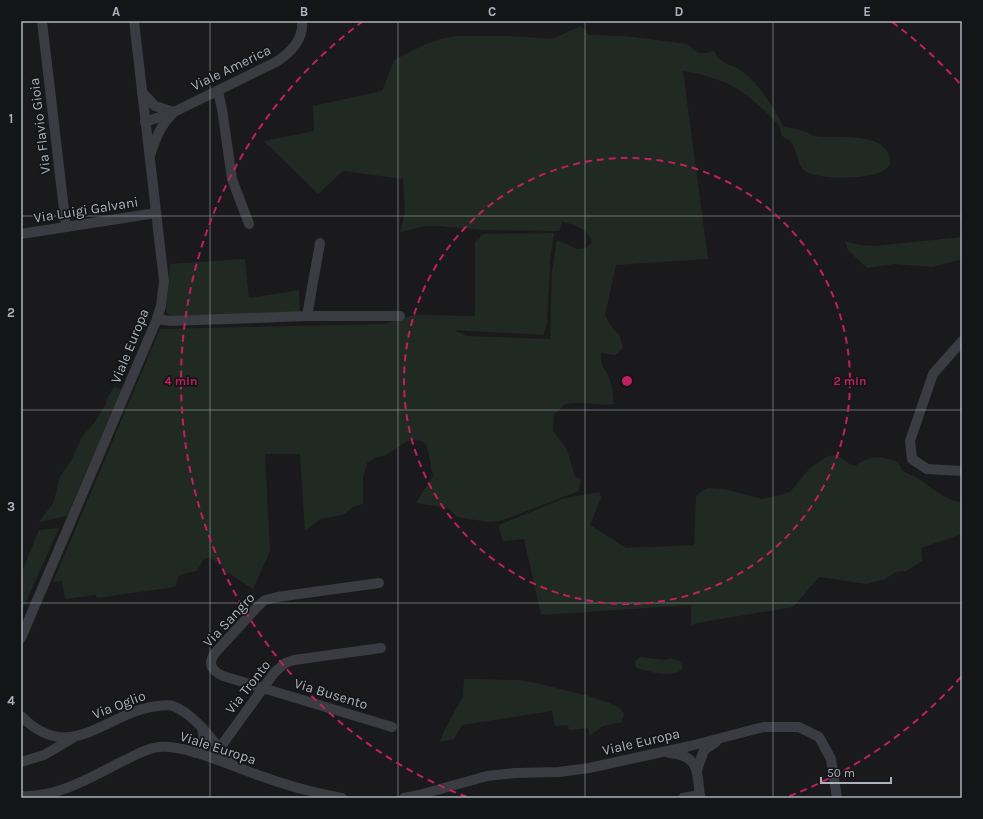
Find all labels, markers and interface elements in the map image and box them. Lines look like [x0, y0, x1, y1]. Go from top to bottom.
text: A [112, 4, 120, 19]
text: B [300, 4, 308, 19]
text: C [488, 4, 496, 19]
text: D [675, 4, 684, 19]
text: E [863, 4, 871, 19]
street label: Viale America [188, 41, 274, 95]
street label: Via Flavio Gioia [26, 77, 54, 175]
text: 1 [9, 111, 13, 126]
street label: Via Luigi Galvani [32, 193, 140, 227]
text: 2 [7, 305, 15, 320]
street label: Viale Europa [107, 306, 153, 386]
text: 4 min [165, 374, 197, 388]
centre of rings [620, 374, 634, 388]
text: 2 min [833, 374, 867, 388]
text: 3 [7, 499, 15, 514]
street label: Via Sangro [199, 589, 259, 651]
street label: Via Tronto [222, 657, 274, 717]
street label: Via Busento [292, 675, 370, 713]
street label: Via Oglio [90, 687, 148, 723]
text: 4 [7, 693, 15, 708]
street label: Viale Europa [601, 725, 681, 759]
street label: Viale Europa [178, 728, 258, 768]
scale bar [821, 759, 891, 785]
text: 50 m [827, 766, 855, 780]

